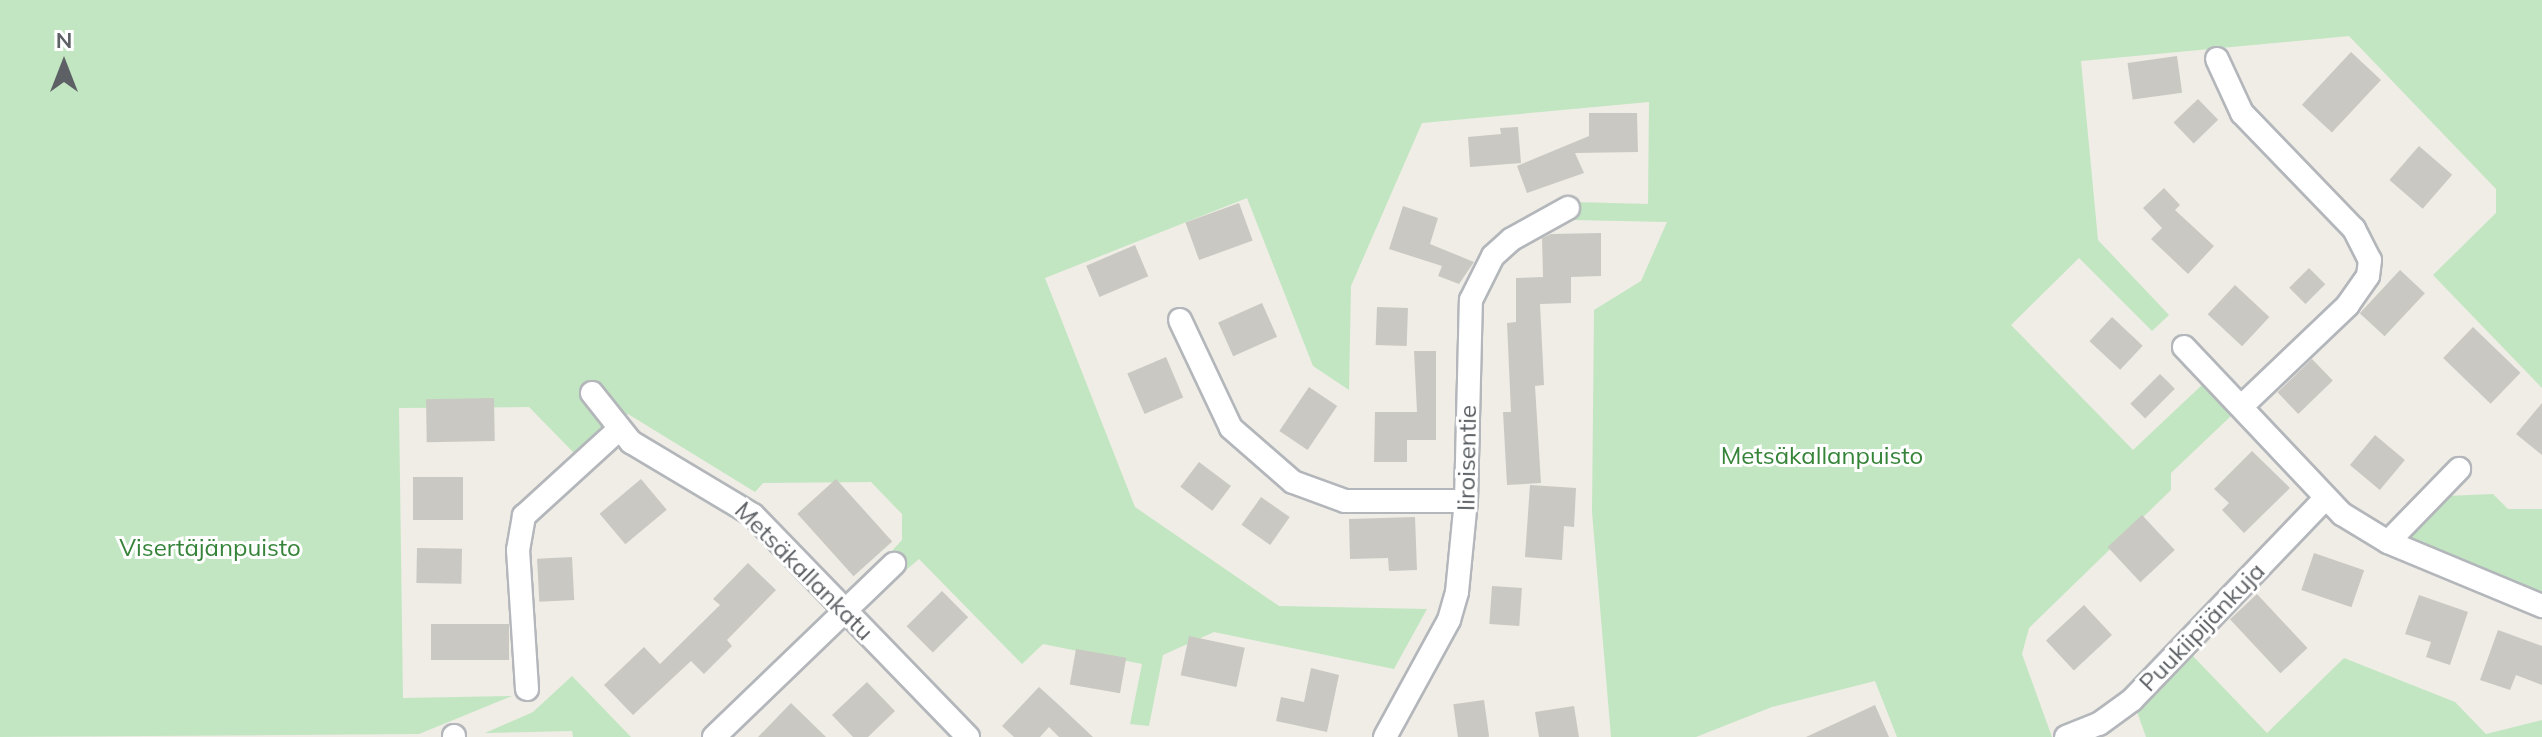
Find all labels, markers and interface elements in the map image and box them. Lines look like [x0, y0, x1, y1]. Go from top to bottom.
north arrow [24, 24, 104, 104]
text: N [56, 26, 72, 54]
street label: Iiroisentie [1452, 405, 1482, 511]
park label: Metsäkallanpuisto [1721, 442, 1923, 470]
street label: Metsäkallankatu [729, 496, 879, 646]
park label: Visertäjänpuisto [119, 534, 301, 562]
street label: Puukiipijänkuja [2133, 557, 2271, 697]

